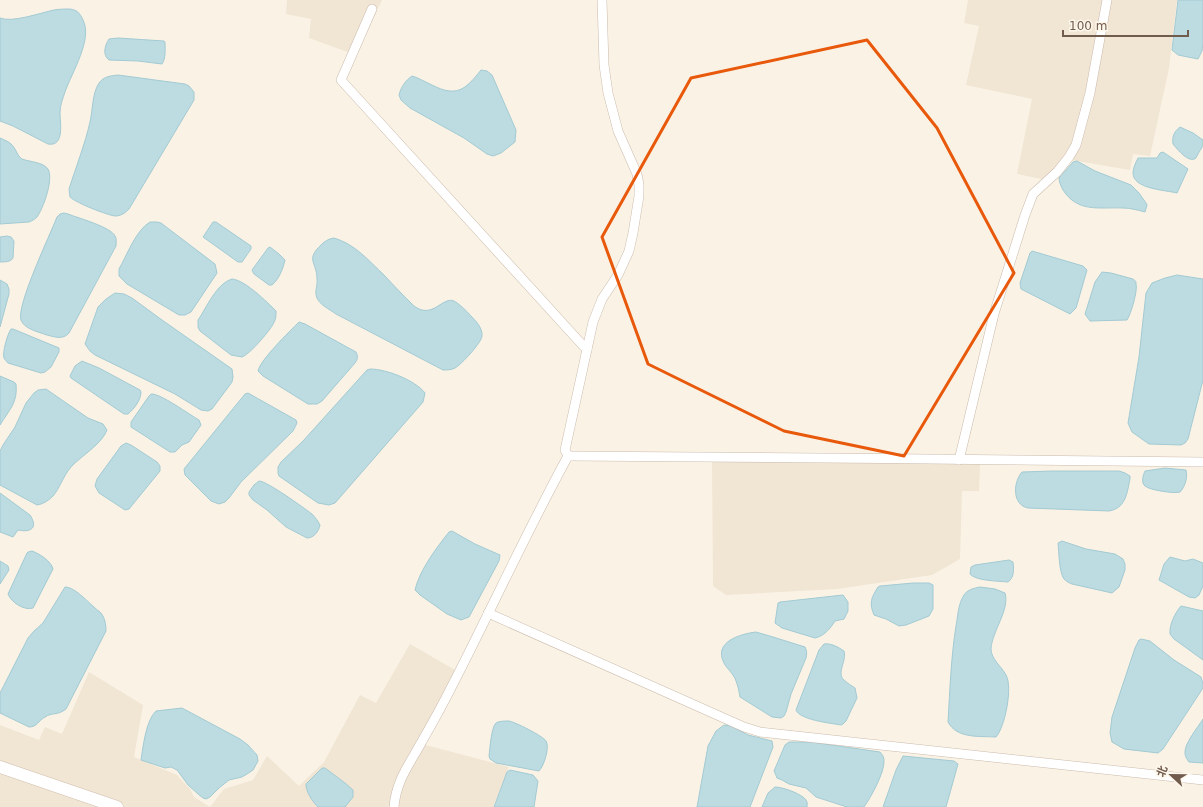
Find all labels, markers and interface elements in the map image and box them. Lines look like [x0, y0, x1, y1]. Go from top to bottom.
scale bar [1063, 12, 1188, 38]
text: 100 m [1069, 19, 1107, 33]
north arrow [1151, 755, 1191, 795]
text: 北 [1154, 764, 1170, 779]

